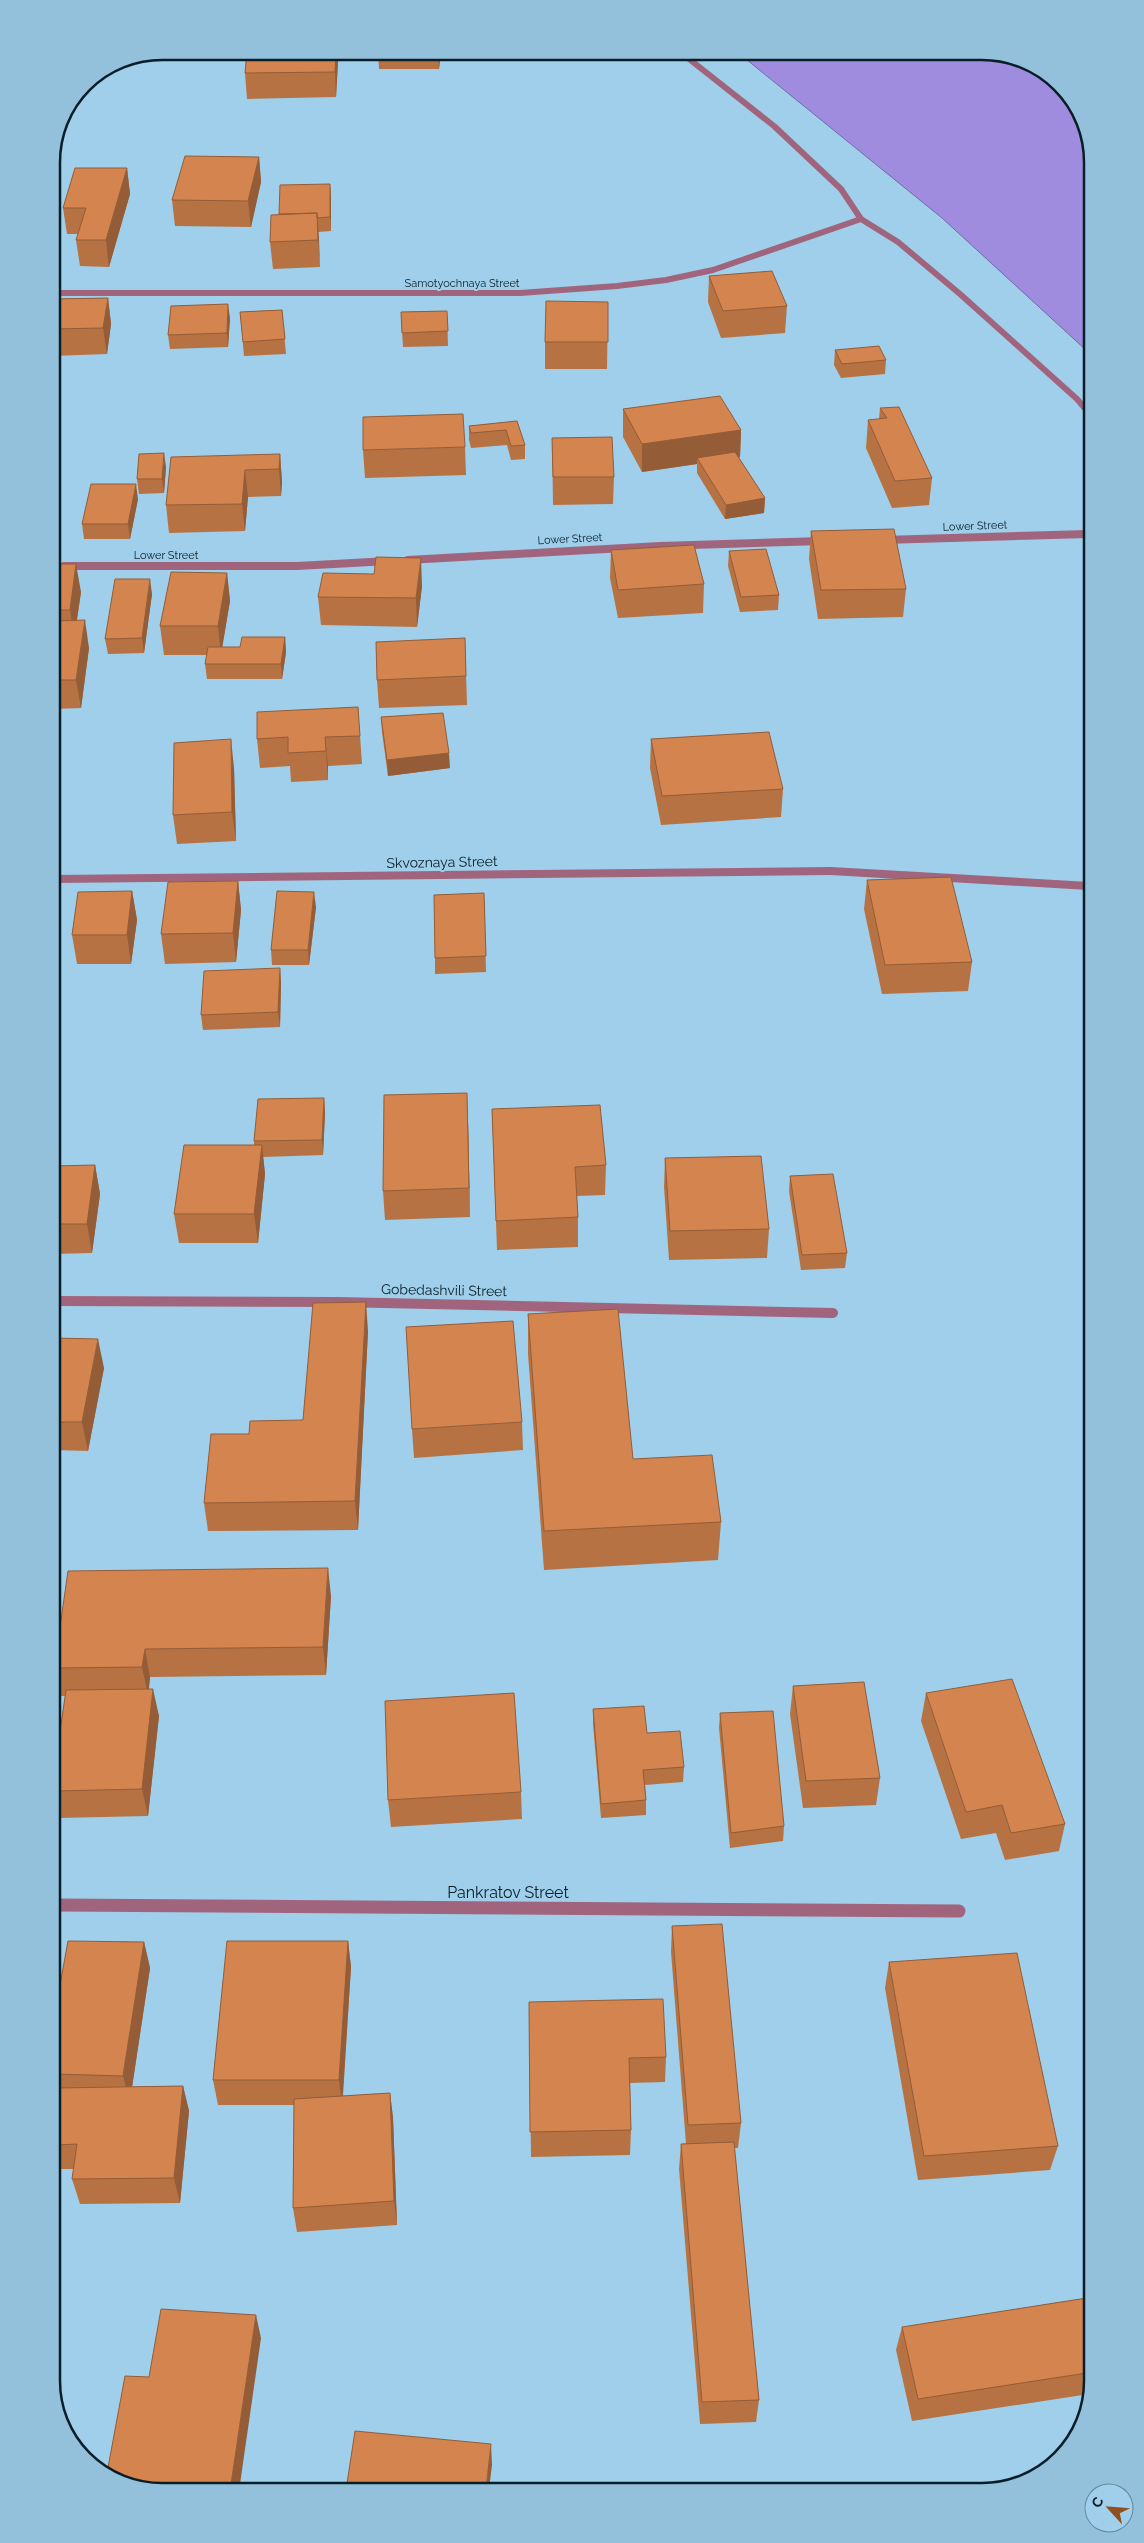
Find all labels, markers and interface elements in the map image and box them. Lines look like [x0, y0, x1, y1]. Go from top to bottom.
street label: Samotyochnaya Street [404, 277, 520, 290]
street label: Lower Street [942, 518, 1008, 534]
street label: Lower Street [537, 531, 603, 547]
street label: Lower Street [134, 549, 199, 562]
street label: Skvoznaya Street [386, 853, 498, 871]
street label: Gobedashvili Street [381, 1281, 507, 1299]
street label: Pankratov Street [447, 1883, 569, 1902]
north arrow [1084, 2483, 1134, 2533]
text: С [1088, 2494, 1107, 2510]

